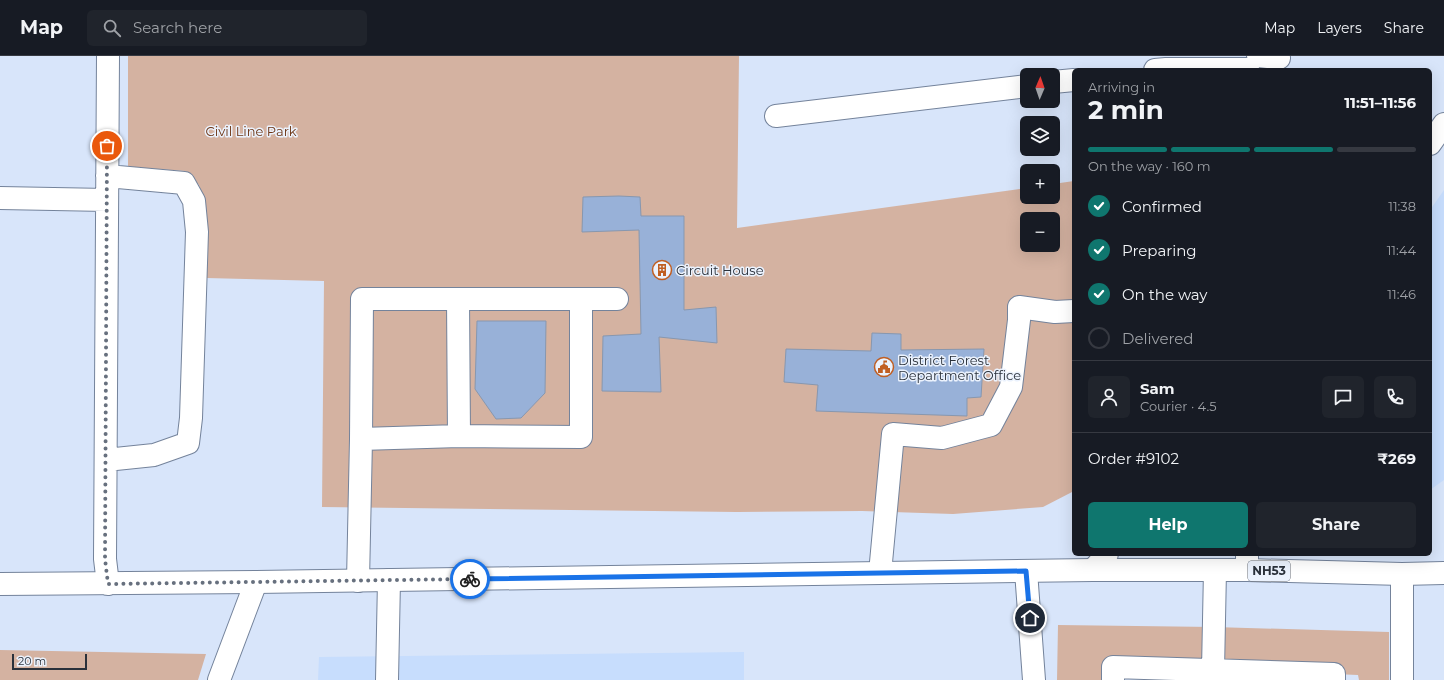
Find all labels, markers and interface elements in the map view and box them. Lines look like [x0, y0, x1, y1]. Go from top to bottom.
search box [87, 10, 367, 46]
text: Map [20, 16, 63, 39]
icon: search [101, 17, 123, 39]
text: Search here [133, 18, 222, 37]
text: Map [1264, 19, 1295, 37]
text: Layers [1317, 19, 1362, 37]
text: Share [1384, 19, 1424, 37]
north arrow [1020, 68, 1060, 108]
map controls [1020, 68, 1060, 252]
text: Arriving in [1088, 79, 1155, 95]
text: 11:51–11:56 [1344, 93, 1416, 112]
text: 2 min [1088, 94, 1164, 126]
button: layers [1020, 116, 1060, 156]
park label: Civil Line Park [205, 123, 297, 139]
pin [90, 129, 124, 163]
icon: bag [96, 135, 118, 157]
text: On the way · 160 m [1088, 158, 1211, 174]
button: + [1020, 164, 1060, 204]
icon: check [1088, 195, 1110, 217]
text: Confirmed [1122, 197, 1202, 216]
text: 11:38 [1388, 198, 1416, 214]
button: − [1020, 212, 1060, 252]
icon: check [1088, 239, 1110, 261]
text: Preparing [1122, 241, 1197, 260]
text: 11:44 [1387, 242, 1416, 258]
building icon: Circuit House [651, 259, 673, 281]
place label: Circuit House [676, 262, 764, 278]
icon: check [1088, 283, 1110, 305]
text: On the way [1122, 285, 1207, 304]
text: 11:46 [1387, 286, 1416, 302]
text: Delivered [1122, 329, 1194, 348]
place label: District Forest Department Office [898, 352, 1021, 383]
public building icon: District Forest Department Office [873, 356, 895, 378]
button: person [1088, 376, 1130, 418]
button: chat [1322, 376, 1364, 418]
button: phone [1374, 376, 1416, 418]
text: Sam [1140, 379, 1175, 398]
text: Courier · 4.5 [1140, 398, 1217, 414]
text: Order #9102 [1088, 449, 1179, 468]
text: ₹269 [1377, 449, 1416, 468]
button: Help [1088, 502, 1248, 548]
button: Share [1256, 502, 1416, 548]
courier [450, 559, 490, 599]
road number: NH53 [1248, 561, 1290, 581]
icon: bike [459, 568, 481, 590]
pin [1013, 601, 1047, 635]
icon: home [1019, 607, 1041, 629]
scale bar [12, 652, 87, 671]
text: 20 m [18, 654, 46, 668]

